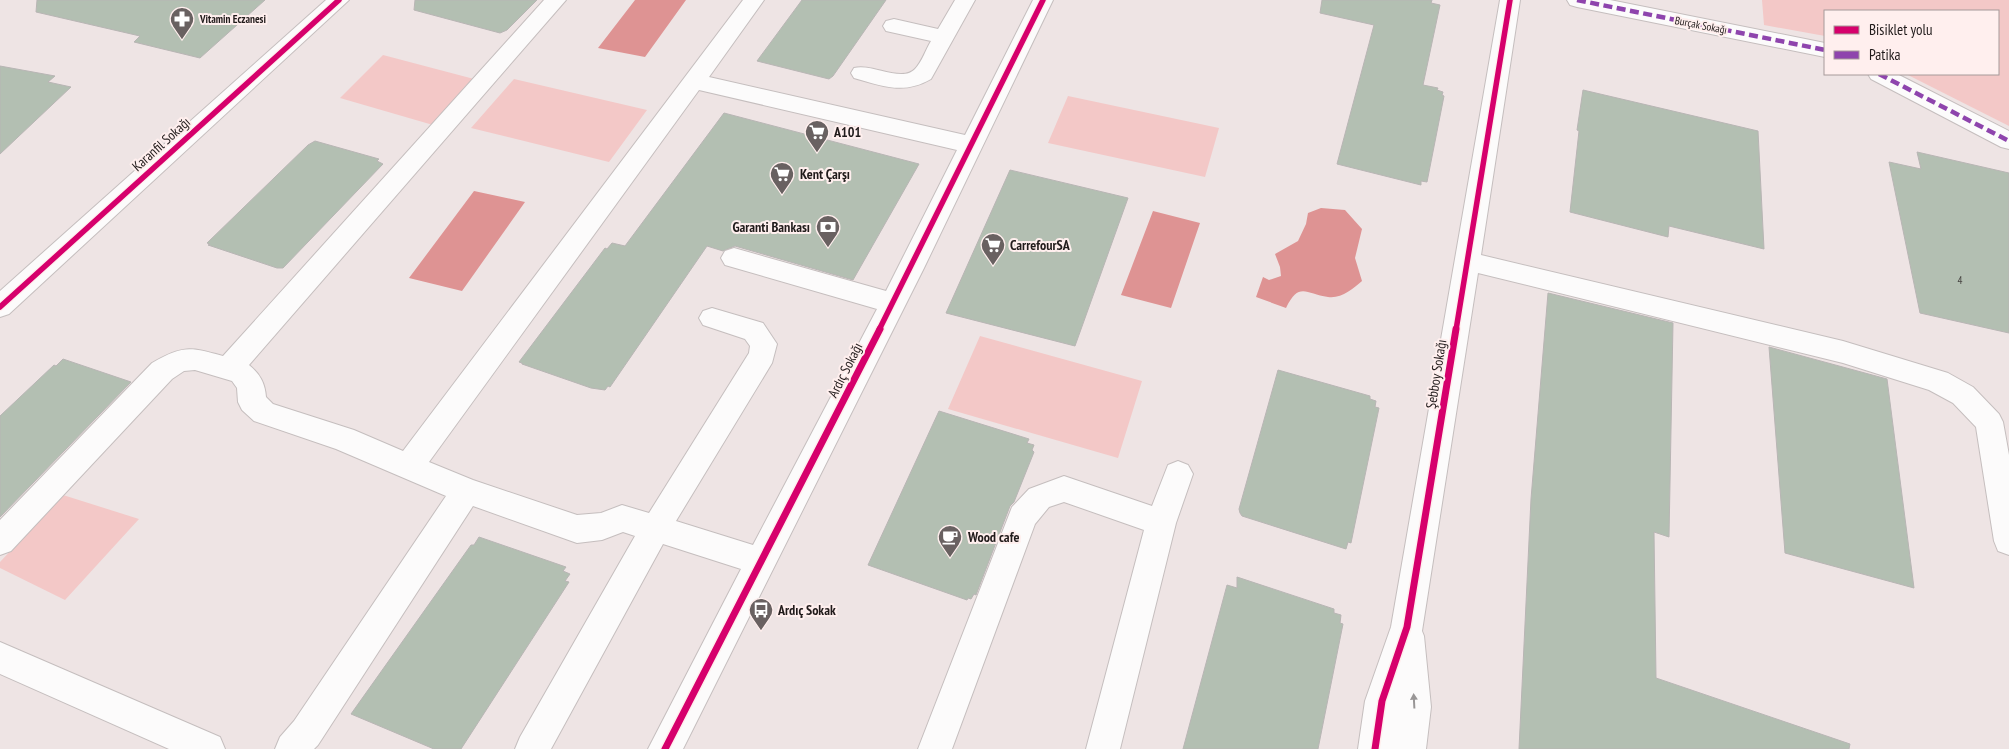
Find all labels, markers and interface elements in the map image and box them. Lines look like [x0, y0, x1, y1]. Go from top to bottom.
pharmacy icon: Vitamin Eczanesi [169, 6, 195, 40]
legend [1824, 10, 1999, 75]
place label: Vitamin Eczanesi [199, 12, 266, 26]
street label: Burçak Sokağı [1674, 13, 1728, 37]
text: Bisiklet yolu [1869, 20, 1933, 39]
text: Patika [1869, 45, 1901, 64]
street label: Karanfil Sokağı [128, 113, 194, 175]
supermarket icon: A101 [804, 119, 830, 153]
place label: A101 [833, 123, 861, 141]
supermarket icon: Kent Çarşı [769, 161, 795, 195]
place label: Kent Çarşı [800, 165, 850, 183]
bank icon: Garanti Bankası [815, 214, 841, 248]
place label: Garanti Bankası [732, 218, 810, 236]
supermarket icon: CarrefourSA [980, 232, 1006, 266]
place label: CarrefourSA [1010, 236, 1071, 254]
house number: 4 [1958, 273, 1963, 287]
street label: Şebboy Sokağı [1422, 338, 1450, 410]
street label: Ardıç Sokağı [823, 339, 867, 401]
cafe icon: Wood cafe [937, 524, 963, 558]
place label: Wood cafe [967, 528, 1019, 546]
bus stop icon: Ardıç Sokak [748, 597, 774, 631]
place label: Ardıç Sokak [777, 601, 836, 619]
one-way arrow [1409, 692, 1417, 708]

